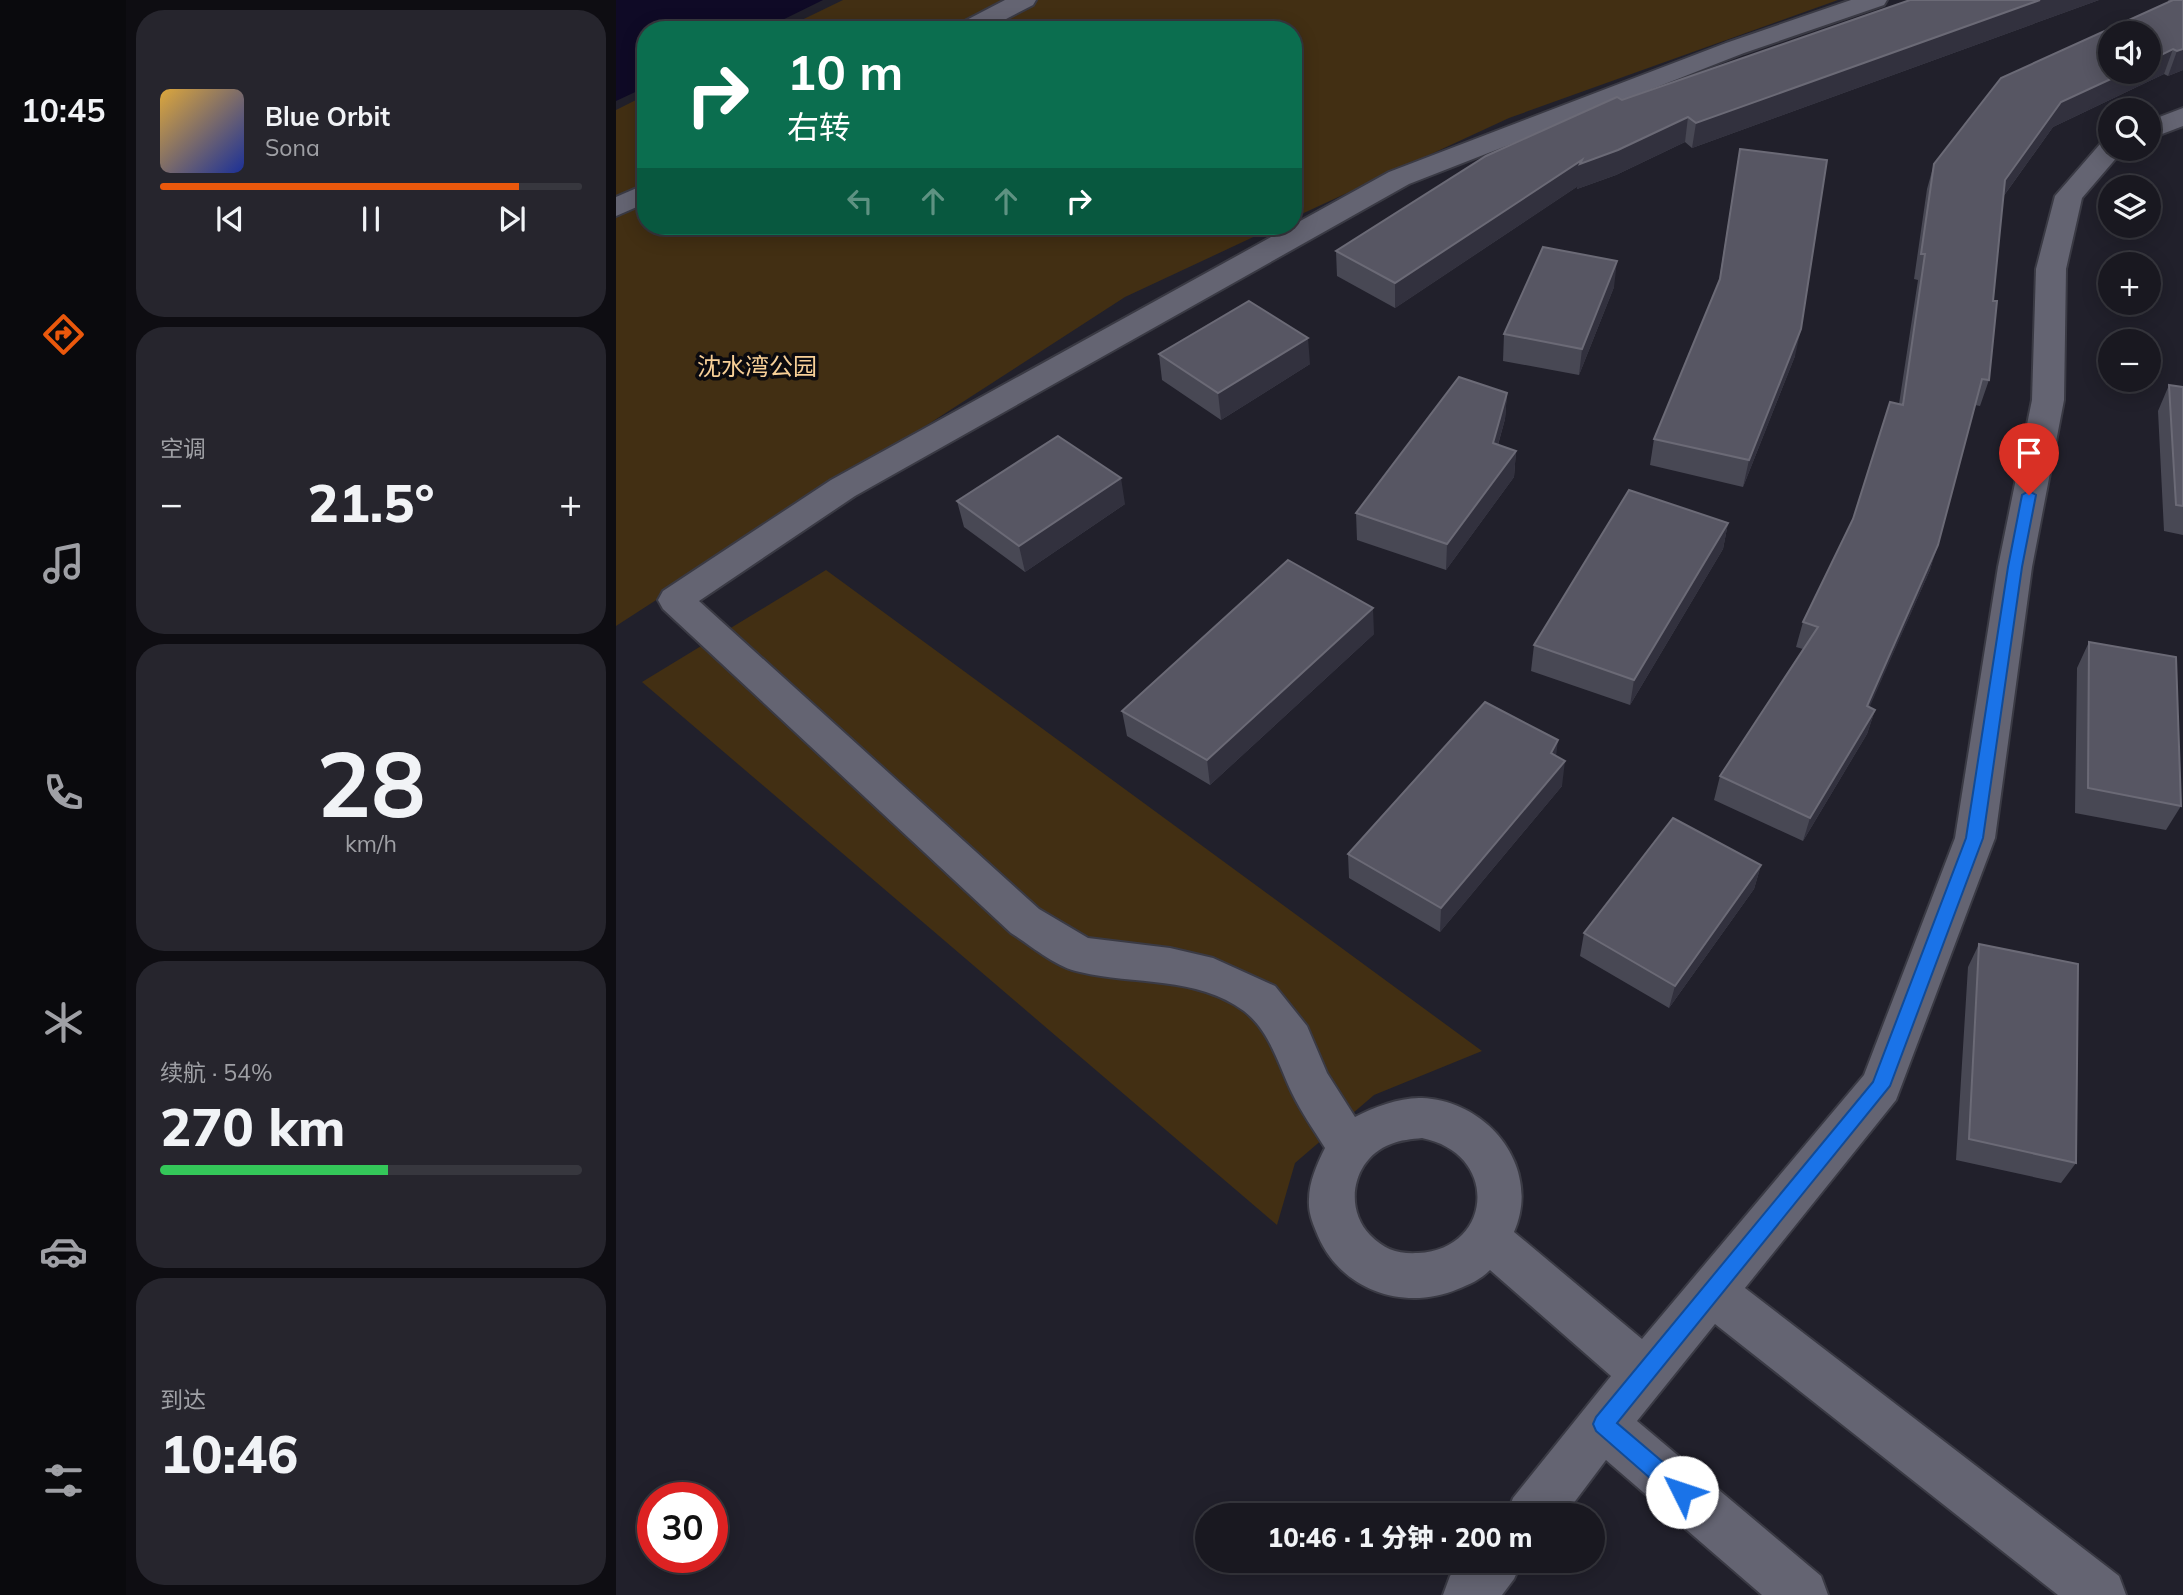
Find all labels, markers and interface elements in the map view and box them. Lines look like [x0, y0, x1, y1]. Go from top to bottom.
map controls [2098, 21, 2161, 392]
button: sound [2098, 21, 2161, 84]
text: 10 m [787, 41, 903, 102]
icon: right [672, 49, 763, 140]
text: 10:45 [21, 90, 105, 130]
button: search [2098, 98, 2161, 161]
text: Blue Orbit [265, 100, 390, 133]
text: 右转 [787, 107, 851, 147]
text: Sona [265, 133, 320, 162]
button: layers [2098, 175, 2161, 238]
icon: left [841, 182, 879, 220]
icon: ahead [914, 182, 952, 220]
icon: ahead [987, 182, 1025, 220]
icon: right [1060, 182, 1098, 220]
icon: previous [211, 200, 249, 238]
icon: pause [352, 200, 390, 238]
icon: next [493, 200, 531, 238]
button: + [2098, 252, 2161, 315]
icon: directions [39, 310, 88, 359]
button: − [2098, 329, 2161, 392]
park label: 沈水湾公园 [697, 351, 817, 381]
pin [1999, 423, 2059, 495]
text: 空调 [160, 434, 206, 463]
icon: arrive [2010, 434, 2048, 472]
text: 21.5° [307, 470, 435, 535]
text: − [160, 479, 183, 527]
text: + [559, 479, 582, 527]
icon: music [39, 539, 88, 588]
text: 28 [316, 726, 426, 840]
icon: phone [39, 768, 88, 817]
text: km/h [345, 829, 397, 858]
icon: climate [39, 998, 88, 1047]
text: 续航 · 54% [160, 1058, 272, 1087]
text: 270 km [160, 1094, 345, 1159]
icon: car [39, 1227, 88, 1276]
text: 到达 [160, 1385, 206, 1414]
text: 10:46 [160, 1421, 298, 1486]
position arrow [1645, 1455, 1719, 1529]
icon: filters [39, 1456, 88, 1505]
speed limit sign: 30 [637, 1482, 728, 1573]
text: 10:46 · 1 分钟 · 200 m [1268, 1521, 1532, 1554]

